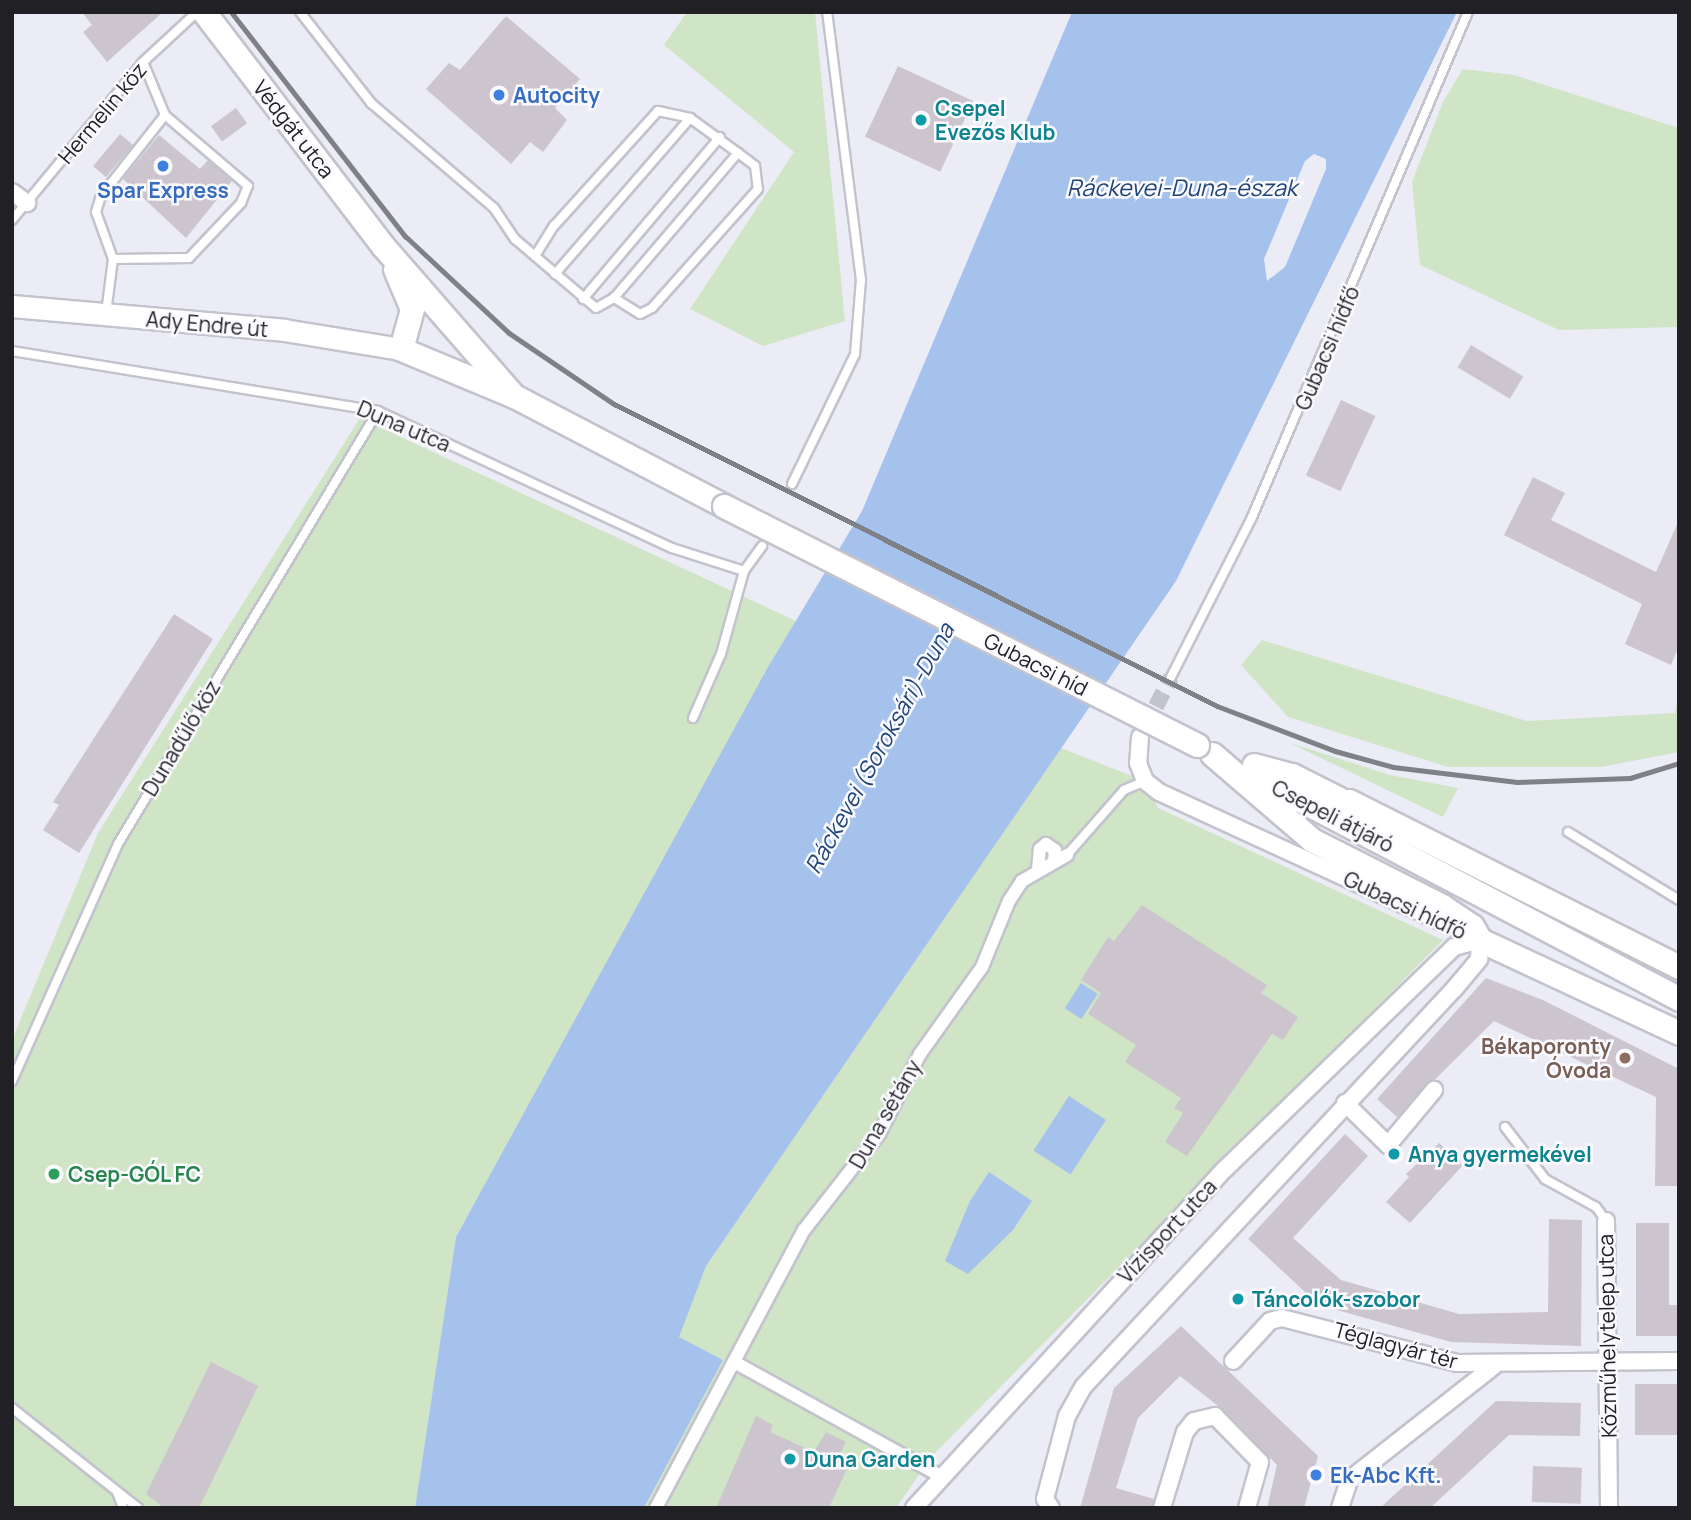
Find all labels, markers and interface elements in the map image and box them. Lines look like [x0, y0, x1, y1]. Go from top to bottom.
street label: Hermelin köz [52, 57, 152, 169]
street label: Védgát utca [248, 75, 340, 183]
place label: Autocity [513, 82, 600, 108]
marker: Autocity [491, 87, 507, 103]
place label: Csepel Evezős Klub [935, 95, 1055, 145]
marker: Csepel Evezős Klub [913, 112, 929, 128]
marker: Spar Express [155, 158, 171, 174]
water label: Ráckevei-Duna-észak [1067, 173, 1297, 201]
place label: Spar Express [97, 177, 229, 203]
street label: Gubacsi hídfő [1290, 282, 1364, 414]
street label: Ady Endre út [145, 306, 269, 342]
street label: Duna utca [354, 395, 454, 457]
water label: Ráckevei (Soroksári)-Duna [799, 618, 959, 878]
street label: Gubacsi híd [980, 627, 1092, 701]
street label: Dunadűlő köz [137, 676, 225, 800]
street label: Csepeli átjáró [1268, 774, 1398, 858]
street label: Gubacsi hídfő [1340, 866, 1470, 944]
place label: Békaporonty Óvoda [1481, 1033, 1611, 1083]
marker: Békaporonty Óvoda [1617, 1050, 1633, 1066]
street label: Duna sétány [844, 1055, 926, 1173]
place label: Anya gyermekével [1408, 1141, 1592, 1167]
marker: Anya gyermekével [1386, 1146, 1402, 1162]
place label: Csep-GÓL FC [68, 1161, 202, 1187]
marker: Csep-GÓL FC [46, 1166, 62, 1182]
street label: Vízisport utca [1112, 1174, 1222, 1288]
street label: Közműhelytelep utca [1593, 1234, 1621, 1438]
place label: Táncolók-szobor [1252, 1286, 1420, 1312]
marker: Táncolók-szobor [1230, 1291, 1246, 1307]
street label: Téglagyár tér [1331, 1316, 1461, 1374]
place label: Duna Garden [804, 1446, 935, 1472]
marker: Duna Garden [782, 1451, 798, 1467]
place label: Ek-Abc Kft. [1330, 1462, 1442, 1488]
marker: Ek-Abc Kft. [1308, 1467, 1324, 1483]

